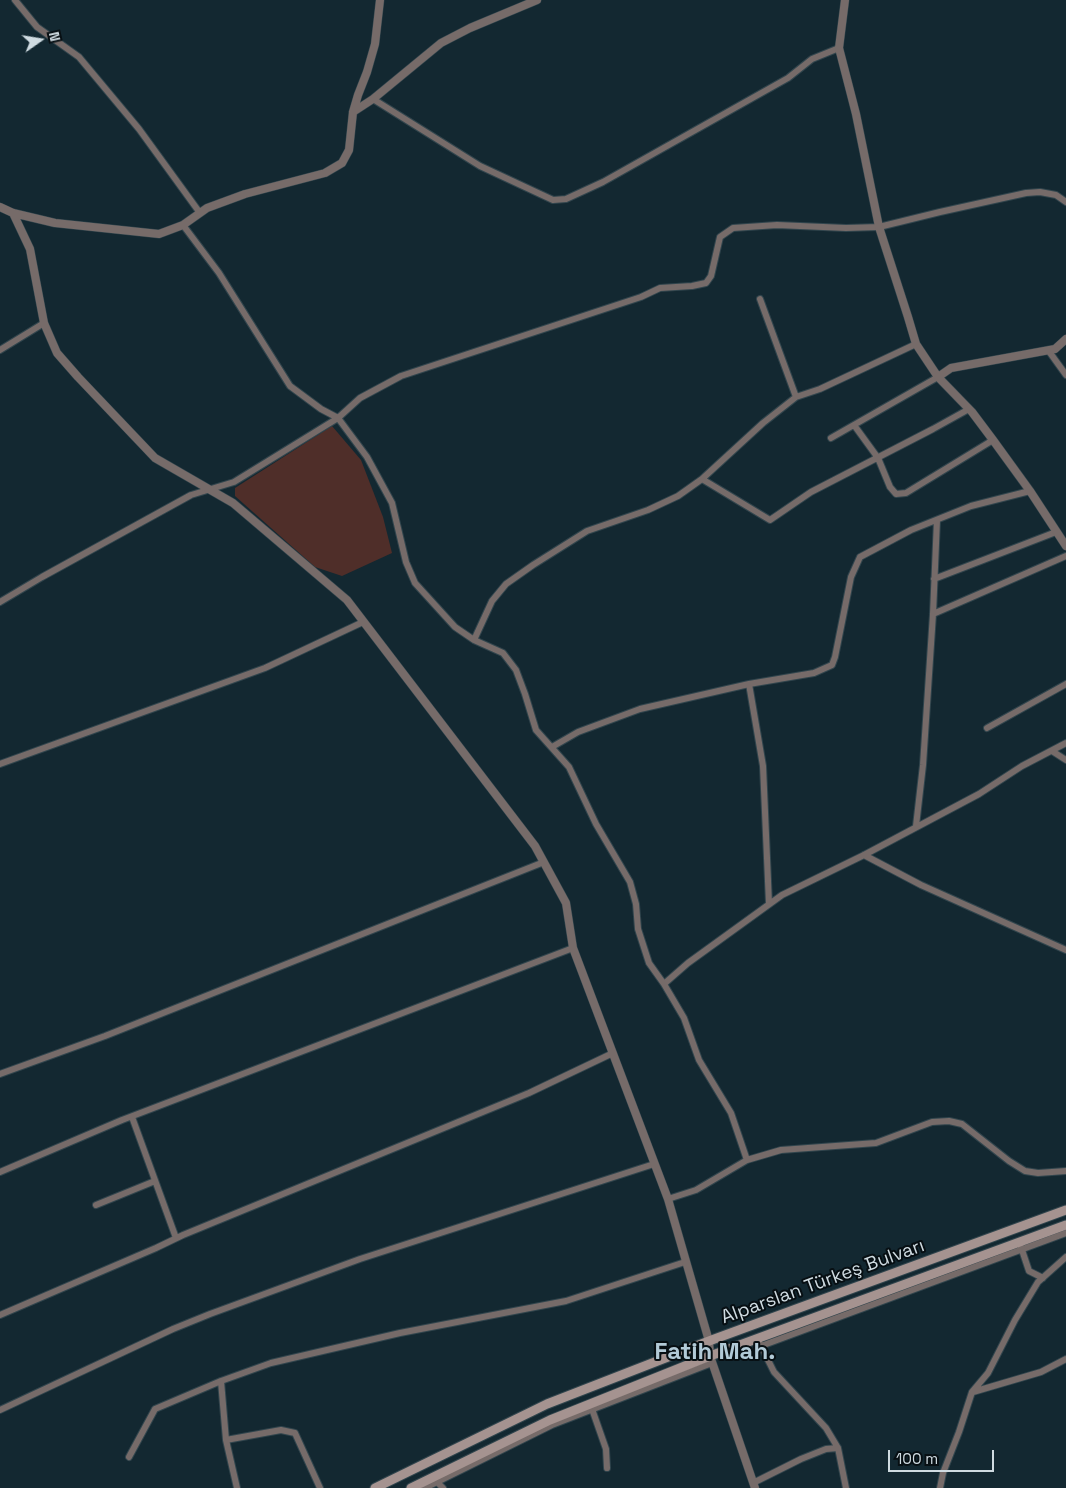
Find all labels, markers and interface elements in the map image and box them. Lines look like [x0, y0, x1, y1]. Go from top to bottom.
north arrow [15, 15, 65, 65]
text: N [45, 30, 64, 43]
street label: Alparslan Türkeş Bulvarı [718, 1235, 928, 1329]
district label: Fatih Mah. [655, 1338, 775, 1366]
scale bar [891, 1440, 997, 1472]
text: 100 m [896, 1449, 938, 1468]

